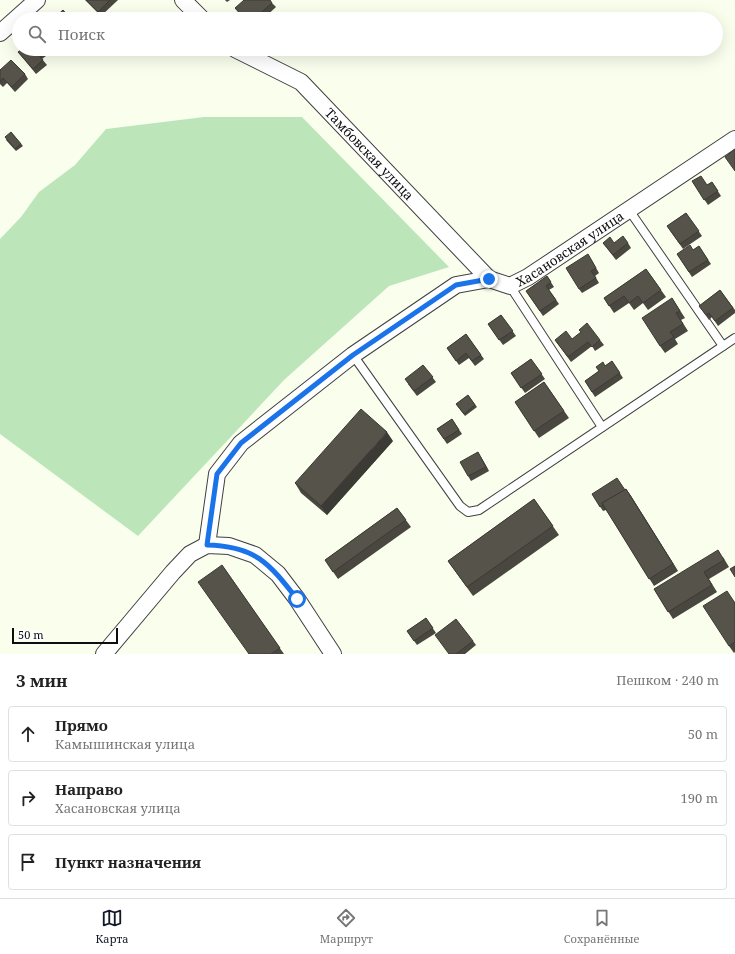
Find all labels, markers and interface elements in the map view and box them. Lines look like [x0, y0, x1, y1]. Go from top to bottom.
search box [12, 12, 723, 56]
icon: search [26, 23, 48, 45]
text: Поиск [58, 24, 105, 44]
street label: Тамбовская улица [321, 104, 418, 204]
street label: Хасановская улица [513, 207, 627, 291]
route end [480, 270, 498, 288]
route start [288, 590, 306, 608]
scale bar [12, 626, 118, 645]
text: 50 m [18, 627, 44, 642]
text: 3 мин [16, 669, 68, 692]
text: Пешком · 240 m [616, 671, 719, 689]
text: Прямо [55, 715, 108, 735]
icon: ahead [17, 723, 39, 745]
text: 50 m [688, 725, 718, 743]
text: Камышинская улица [55, 735, 195, 753]
text: Направо [55, 779, 123, 799]
icon: right [17, 787, 39, 809]
text: 190 m [681, 789, 718, 807]
text: Хасановская улица [55, 799, 181, 817]
icon: arrive [17, 851, 39, 873]
text: Пункт назначения [55, 852, 201, 872]
tab: Карта [96, 907, 129, 946]
tab: Маршрут [320, 907, 373, 946]
tab: Сохранённые [564, 907, 639, 946]

